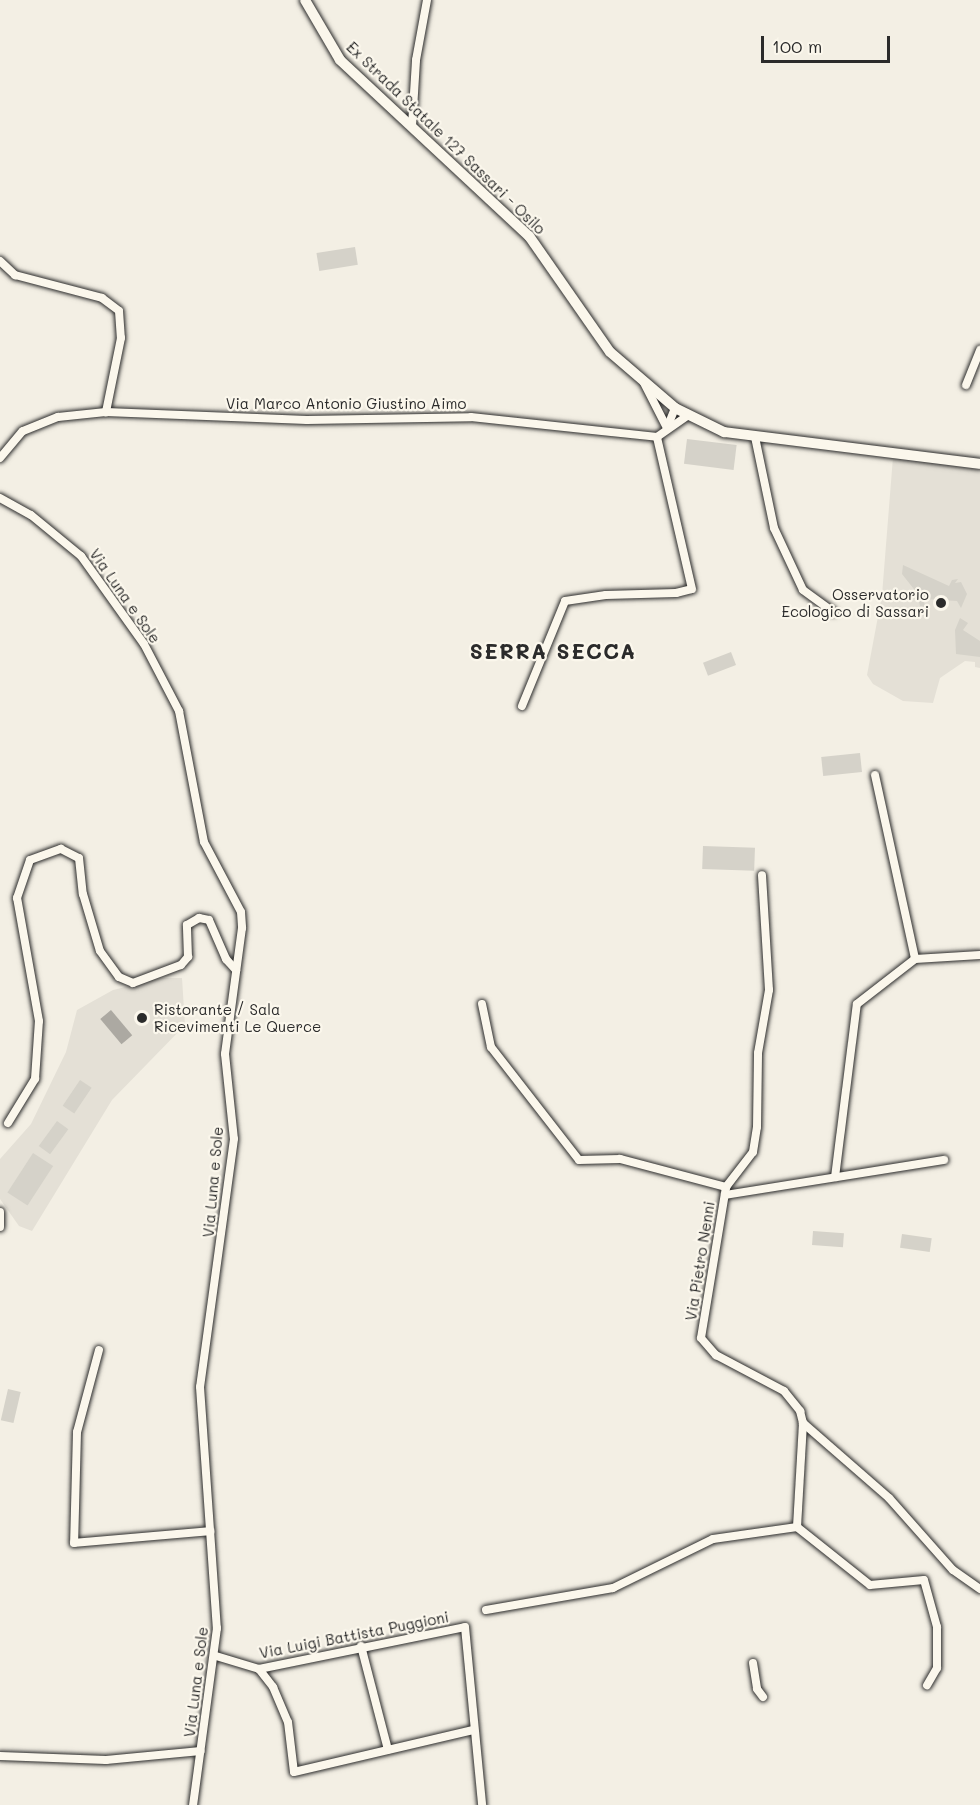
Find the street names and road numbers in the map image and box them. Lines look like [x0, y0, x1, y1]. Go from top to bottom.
street label: Ex Strada Statale 127 Sassari - Osilo [343, 38, 549, 238]
street label: Via Marco Antonio Giustino Aimo [226, 395, 466, 413]
street label: Via Luna e Sole [86, 545, 164, 647]
street label: Via Luna e Sole [199, 1126, 227, 1238]
street label: Via Pietro Nenni [682, 1200, 718, 1322]
street label: Via Luigi Battista Puggioni [258, 1608, 450, 1662]
street label: Via Luna e Sole [180, 1626, 212, 1738]

